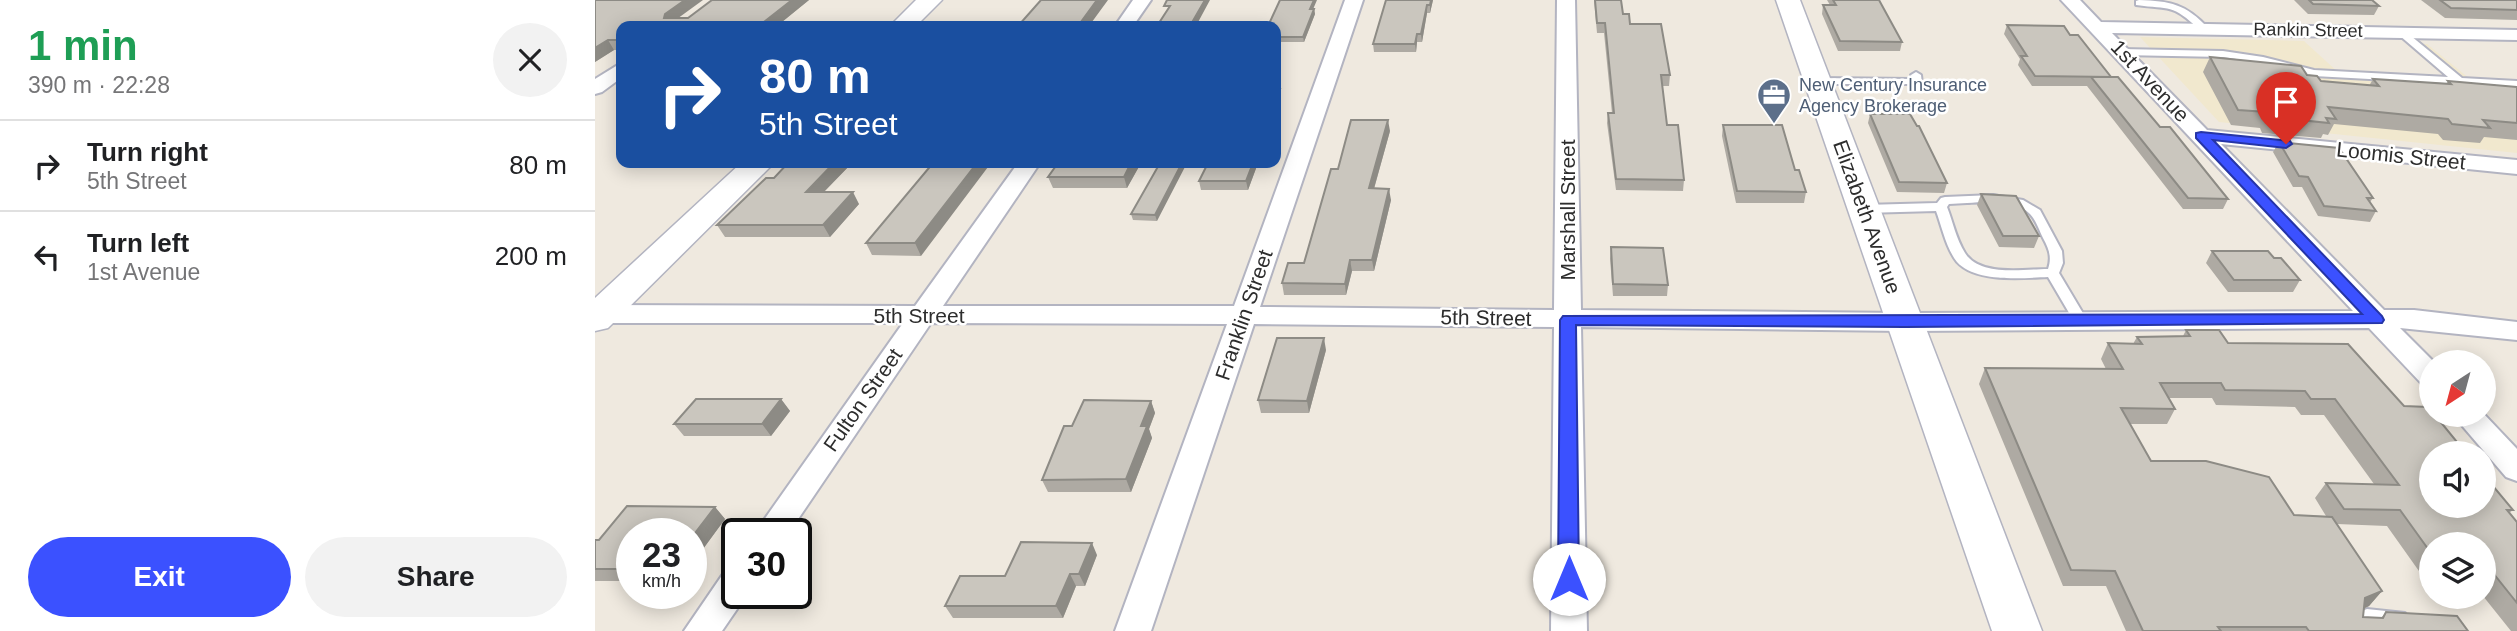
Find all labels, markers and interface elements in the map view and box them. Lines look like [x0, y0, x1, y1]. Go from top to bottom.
street label: Rankin Street [2253, 19, 2363, 41]
text: 1 min [28, 22, 138, 69]
button: close [493, 23, 567, 97]
street label: 1st Avenue [2107, 35, 2194, 126]
icon: right [644, 49, 735, 140]
text: 80 m [759, 49, 871, 103]
text: 390 m · 22:28 [28, 72, 170, 98]
pin [2256, 72, 2316, 144]
place label: New Century Insurance Agency Brokerage [1799, 75, 1987, 116]
office icon: New Century Insurance Agency Brokerage [1755, 76, 1793, 125]
icon: arrive [2267, 83, 2305, 121]
text: 5th Street [759, 106, 898, 142]
text: Turn right [87, 137, 208, 167]
street label: Elizabeth Avenue [1829, 137, 1906, 297]
street label: Loomis Street [2335, 137, 2467, 174]
street label: Marshall Street [1556, 139, 1579, 281]
icon: right [28, 147, 66, 185]
text: 80 m [509, 150, 567, 180]
text: 5th Street [87, 168, 187, 194]
text: Turn left [87, 228, 189, 258]
icon: left [28, 238, 66, 276]
text: 200 m [495, 241, 567, 271]
street label: Franklin Street [1210, 246, 1277, 383]
text: 1st Avenue [87, 259, 200, 285]
street label: 5th Street [873, 304, 965, 327]
street label: 5th Street [1440, 305, 1532, 330]
street label: Fulton Street [819, 344, 907, 456]
north arrow [2419, 350, 2495, 427]
map controls [2419, 350, 2496, 609]
button: sound [2419, 441, 2496, 518]
speed limit sign: 30 [721, 518, 812, 609]
button: layers [2419, 532, 2496, 609]
text: 23 [642, 535, 681, 574]
button: Exit [28, 537, 291, 617]
button: Share [305, 537, 567, 617]
position arrow [1532, 542, 1606, 616]
text: km/h [642, 571, 681, 591]

